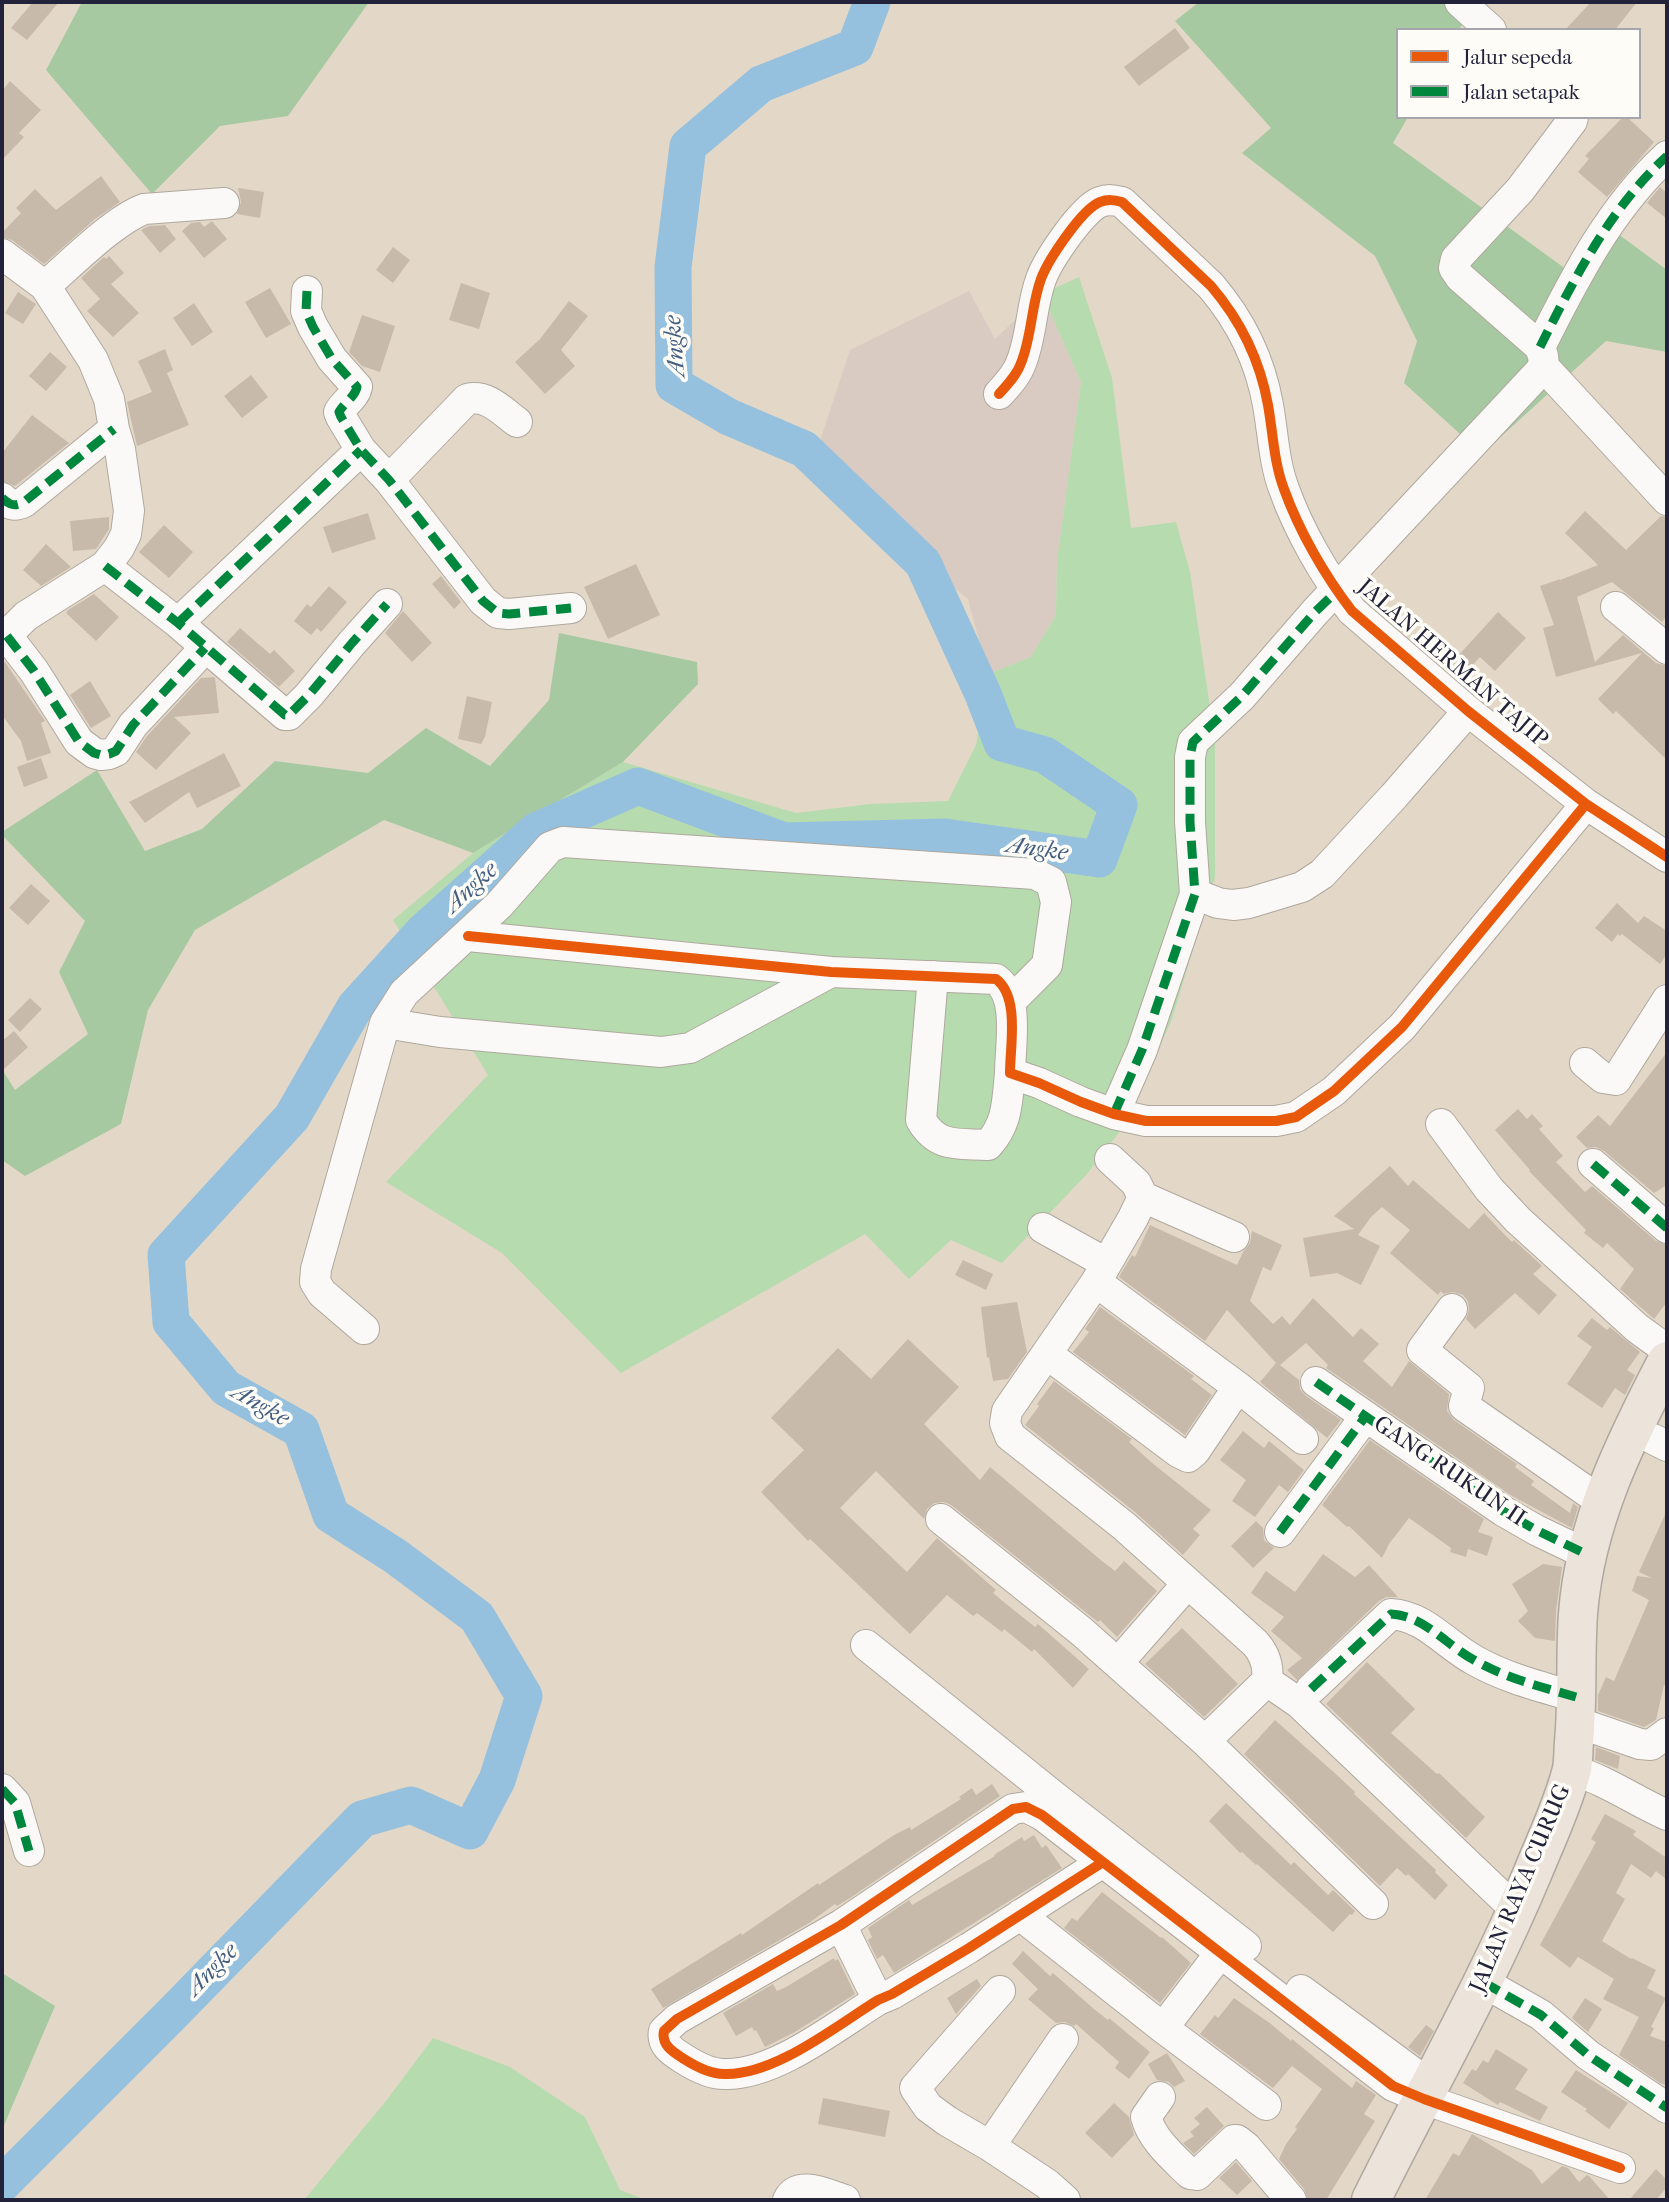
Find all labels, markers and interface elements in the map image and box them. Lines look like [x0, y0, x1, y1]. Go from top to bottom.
legend [1396, 28, 1641, 119]
text: Jalur sepeda [1463, 45, 1572, 69]
text: Jalan setapak [1463, 80, 1580, 104]
water label: Angke [659, 314, 693, 378]
street label: JALAN HERMAN TAJIP [1351, 574, 1553, 754]
water label: Angke [1005, 831, 1069, 869]
water label: Angke [440, 857, 504, 919]
water label: Angke [226, 1378, 294, 1434]
street label: GANG RUKUN II [1368, 1411, 1530, 1533]
street label: JALAN RAYA CURUG [1465, 1781, 1577, 1997]
water label: Angke [181, 1938, 245, 2002]

